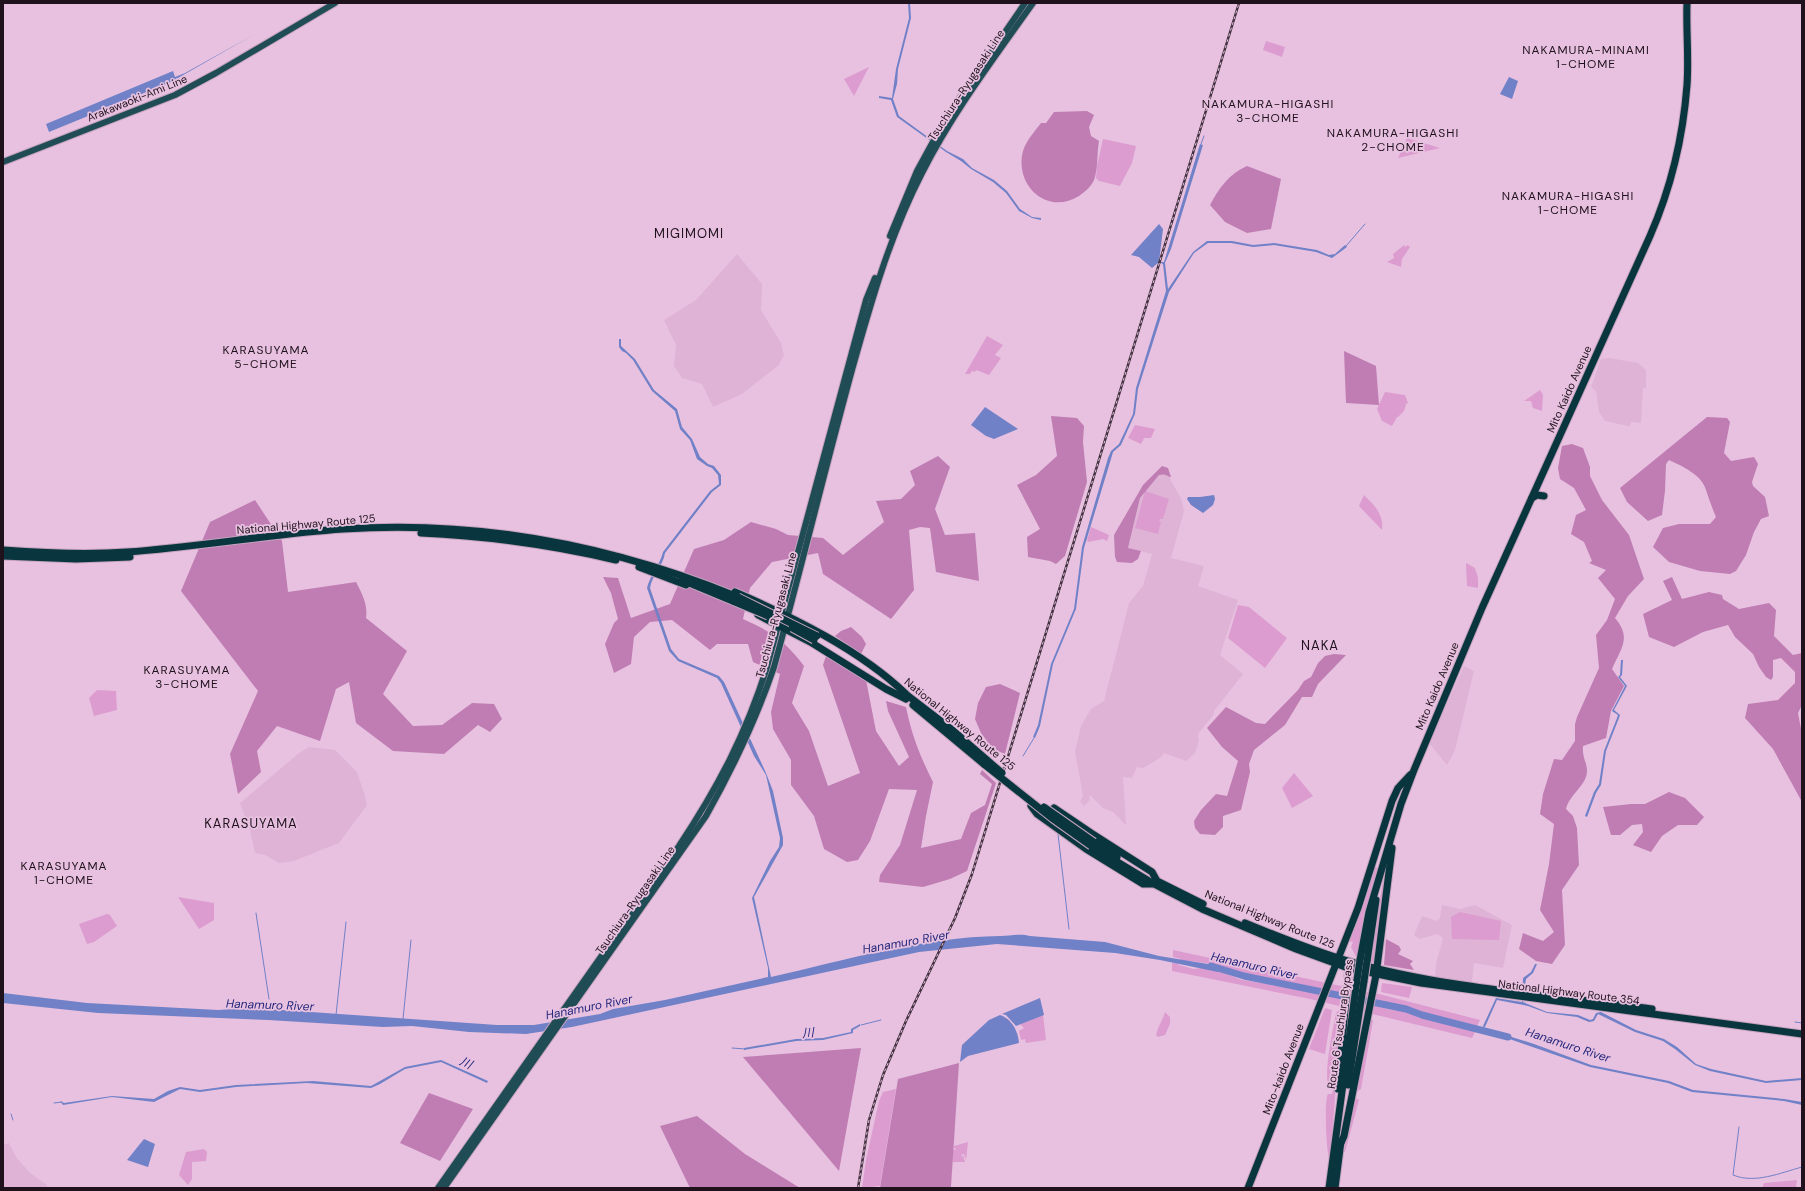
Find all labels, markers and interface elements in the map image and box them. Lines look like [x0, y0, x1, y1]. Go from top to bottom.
street label: Tsuchiura-Ryugasaki Line [925, 27, 1007, 143]
district label: NAKAMURA-MINAMI 1-CHOME [1522, 42, 1650, 72]
street label: Arakawaoki-Ami Line [85, 71, 189, 125]
district label: NAKAMURA-HIGASHI 3-CHOME [1202, 96, 1334, 126]
district label: NAKAMURA-HIGASHI 2-CHOME [1327, 125, 1459, 155]
district label: NAKAMURA-HIGASHI 1-CHOME [1502, 188, 1634, 218]
district label: MIGIMOMI [654, 225, 724, 242]
district label: KARASUYAMA 5-CHOME [222, 342, 310, 372]
street label: Mito Kaido Avenue [1543, 343, 1595, 435]
street label: National Highway Route 125 [236, 511, 376, 537]
street label: Tsuchiura-Ryugasaki Line [752, 551, 800, 679]
district label: NAKA [1301, 637, 1339, 654]
street label: Mito Kaido Avenue [1412, 640, 1462, 732]
district label: KARASUYAMA 3-CHOME [143, 662, 231, 692]
street label: National Highway Route 125 [902, 675, 1019, 773]
district label: KARASUYAMA [204, 815, 298, 832]
street label: Tsuchiura-Ryugasaki Line [592, 843, 678, 957]
district label: KARASUYAMA 1-CHOME [20, 858, 108, 888]
street label: National Highway Route 125 [1203, 886, 1337, 952]
water label: Hanamuro River [861, 926, 951, 958]
water label: Hanamuro River [1209, 948, 1299, 984]
street label: Route 6 Tsuchiura Bypass [1324, 958, 1356, 1090]
street label: National Highway Route 354 [1497, 976, 1641, 1008]
water label: Hanamuro River [544, 991, 634, 1023]
water label: Hanamuro River [226, 995, 315, 1015]
street label: Mito-kaido Avenue [1259, 1022, 1307, 1116]
water label: 川 [801, 1024, 817, 1041]
water label: Hanamuro River [1524, 1024, 1613, 1066]
water label: 川 [457, 1053, 477, 1074]

